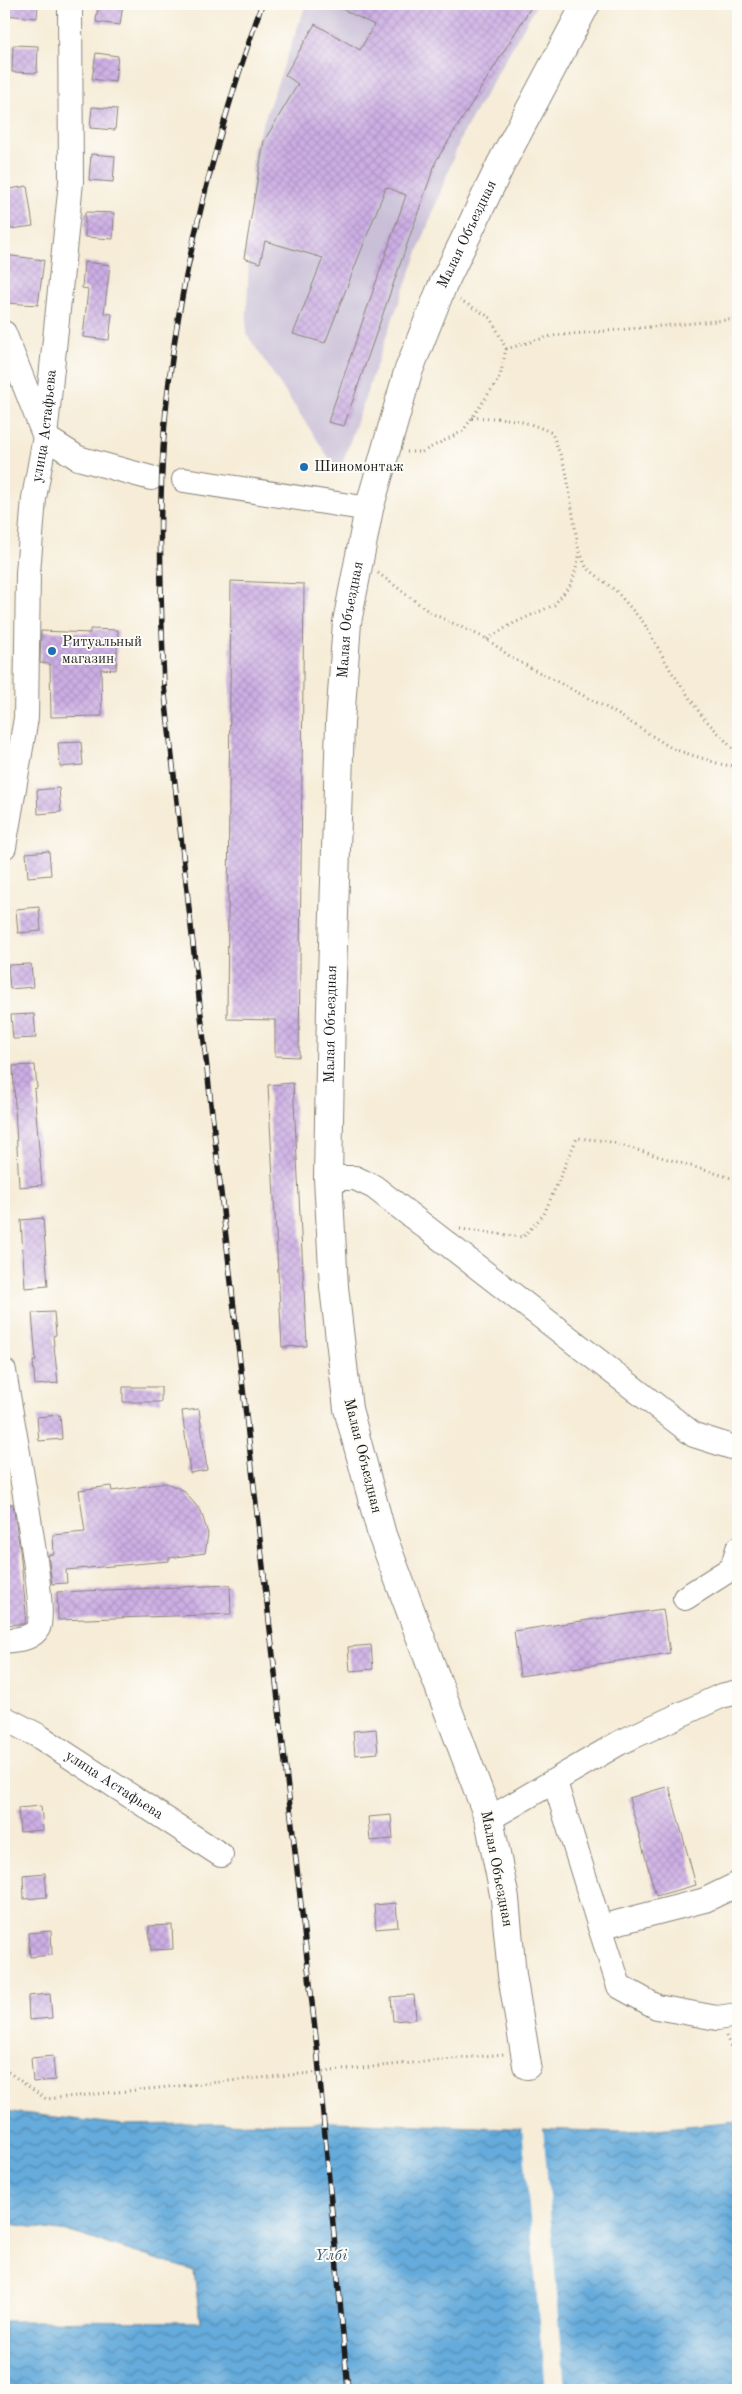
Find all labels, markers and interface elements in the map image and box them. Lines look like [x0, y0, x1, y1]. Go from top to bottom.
street label: Малая Объездная [435, 178, 500, 291]
street label: улица Астафьева [29, 368, 59, 484]
place label: Шиномонтаж [314, 460, 404, 475]
marker: Шиномонтаж [298, 461, 310, 473]
street label: Малая Объездная [336, 560, 366, 679]
place label: Ритуальный магазин [62, 635, 142, 667]
marker: Ритуальный магазин [46, 645, 58, 657]
street label: Малая Объездная [322, 965, 340, 1083]
street label: Малая Объездная [340, 1397, 384, 1515]
street label: улица Астафьева [62, 1748, 166, 1823]
street label: Малая Объездная [477, 1810, 515, 1928]
water label: Үлбі [315, 2248, 348, 2264]

